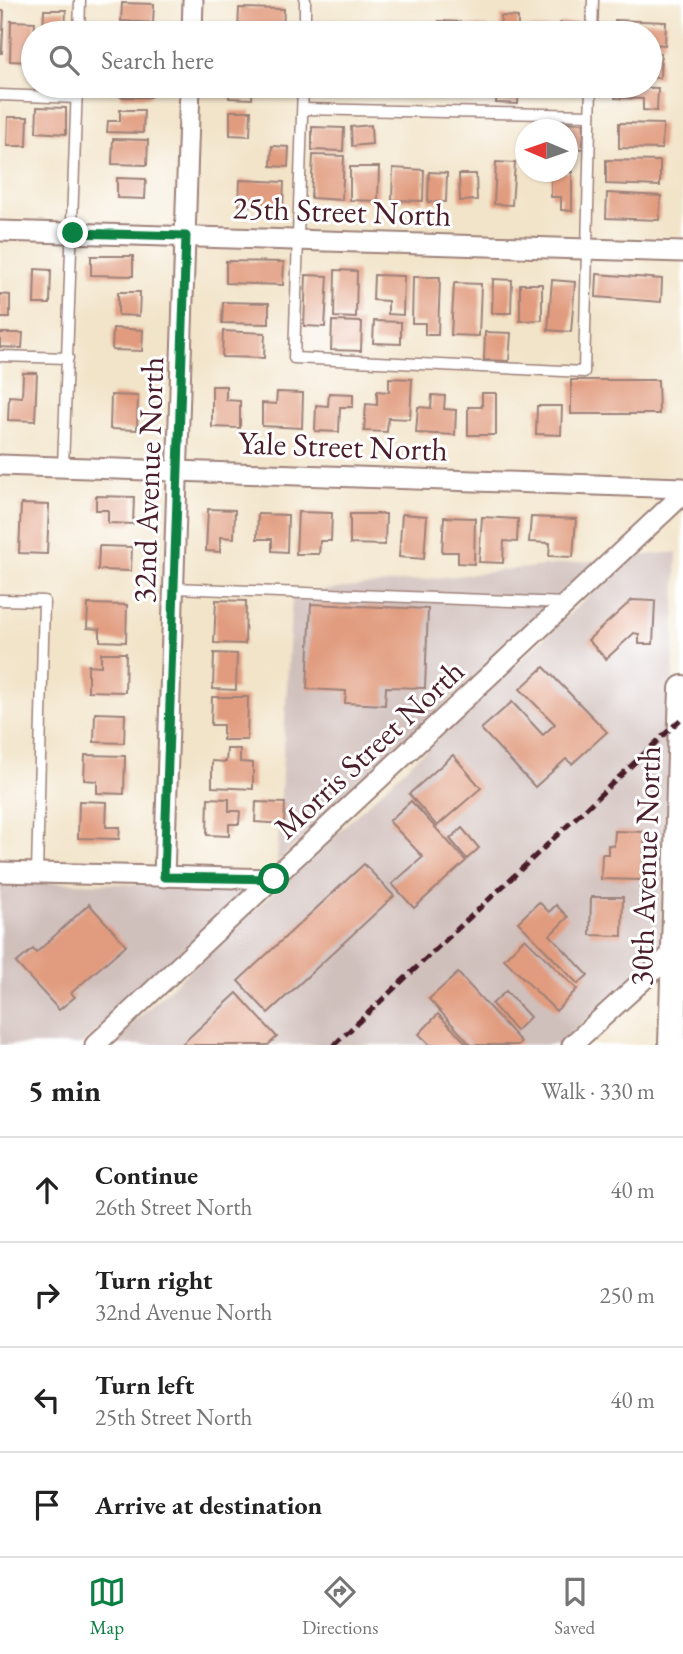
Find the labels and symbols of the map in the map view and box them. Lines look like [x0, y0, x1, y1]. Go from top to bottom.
north arrow [515, 119, 578, 182]
street label: 25th Street North [232, 186, 452, 236]
route end [57, 217, 88, 248]
street label: 32nd Avenue North [123, 356, 173, 604]
street label: Yale Street North [237, 421, 449, 471]
street label: Morris Street North [265, 650, 473, 848]
street label: 30th Avenue North [620, 745, 670, 987]
route start [258, 863, 289, 894]

